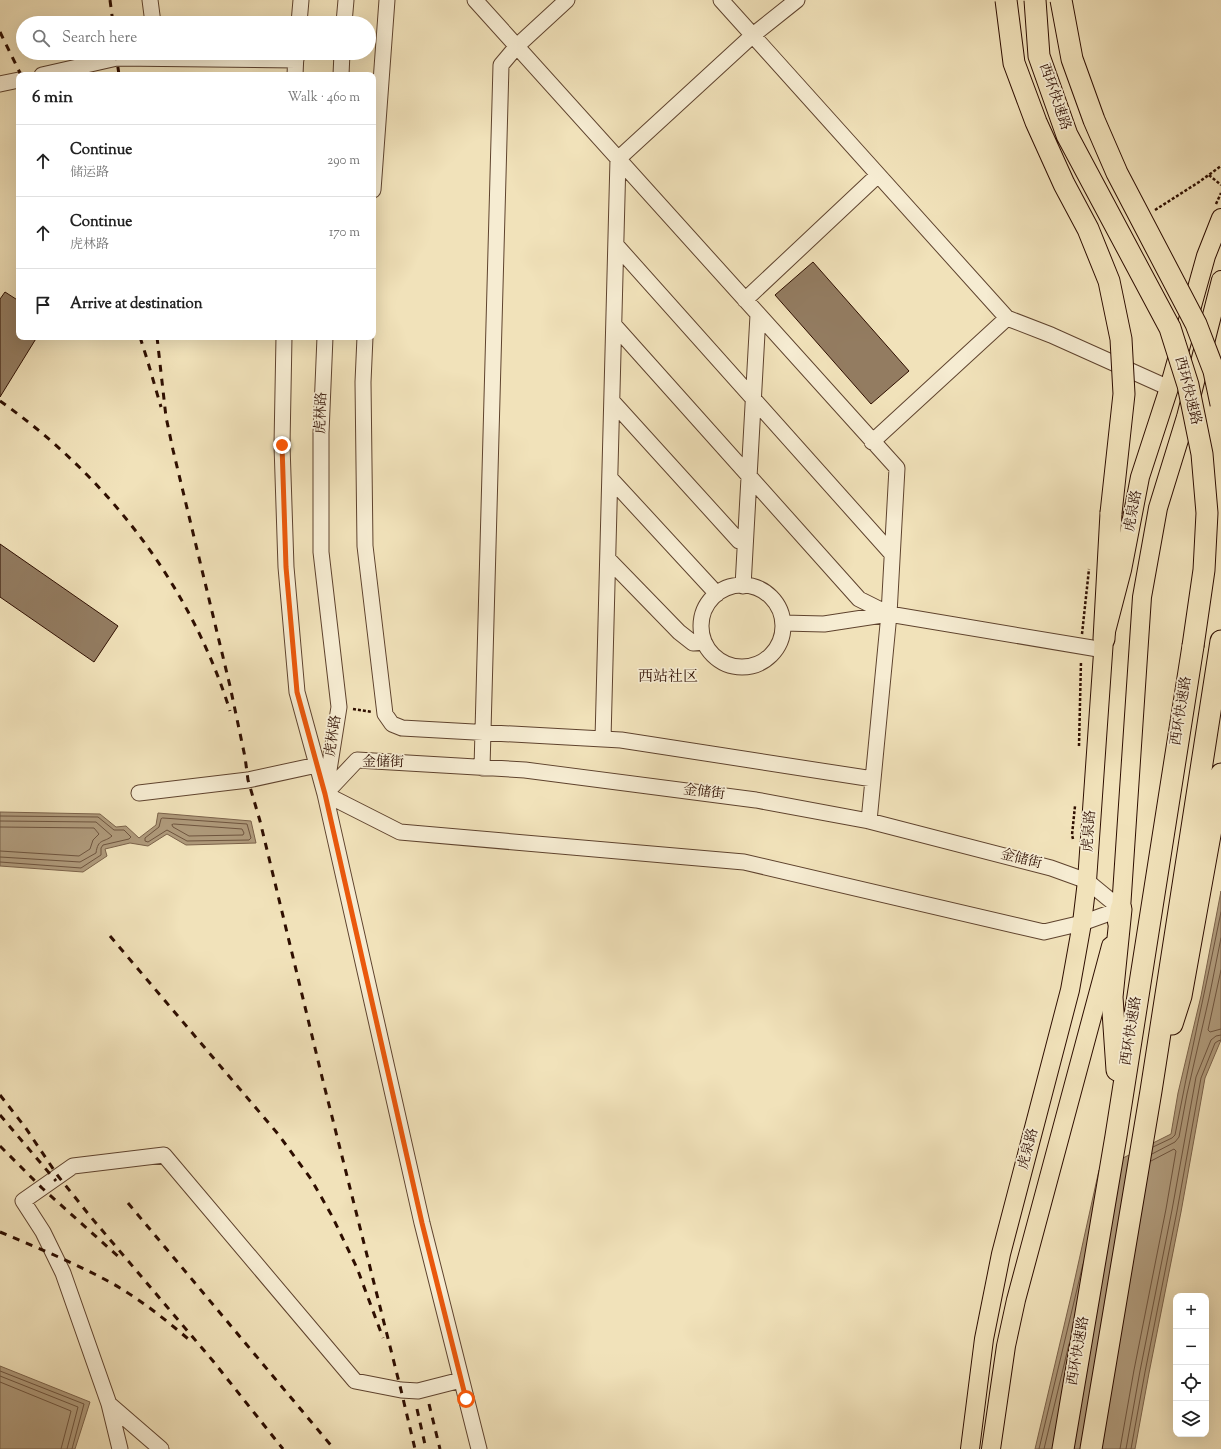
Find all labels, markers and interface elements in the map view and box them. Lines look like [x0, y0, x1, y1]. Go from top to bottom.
search box [16, 16, 376, 60]
icon: search [30, 27, 52, 49]
text: Search here [62, 28, 137, 49]
street label: 西环快速路 [1033, 61, 1075, 133]
text: 6 min [32, 86, 73, 110]
text: Walk · 460 m [287, 89, 360, 107]
text: Continue [70, 140, 132, 161]
icon: ahead [32, 150, 54, 172]
text: 290 m [327, 152, 360, 170]
text: 储运路 [70, 164, 109, 182]
text: Continue [70, 212, 132, 233]
icon: ahead [32, 222, 54, 244]
text: 170 m [329, 224, 360, 242]
text: 虎林路 [70, 236, 109, 254]
icon: arrive [32, 294, 54, 316]
text: Arrive at destination [70, 294, 203, 315]
street label: 西环快速路 [1169, 355, 1205, 427]
street label: 虎林路 [311, 392, 333, 434]
route end [273, 436, 291, 454]
street label: 虎泉路 [1120, 488, 1148, 534]
district label: 西站社区 [638, 667, 698, 688]
street label: 西环快速路 [1167, 675, 1197, 747]
street label: 虎林路 [321, 714, 347, 758]
street label: 金储街 [362, 753, 404, 773]
street label: 金储街 [682, 781, 726, 805]
street label: 虎泉路 [1079, 809, 1101, 853]
street label: 金储街 [998, 845, 1044, 875]
street label: 西环快速路 [1117, 995, 1147, 1067]
street label: 虎泉路 [1014, 1126, 1044, 1172]
map controls [1173, 1293, 1209, 1437]
button: + [1173, 1293, 1209, 1329]
street label: 西环快速路 [1063, 1315, 1095, 1387]
button: − [1173, 1329, 1209, 1365]
button: locate [1173, 1365, 1209, 1401]
route start [457, 1390, 475, 1408]
button: layers [1173, 1401, 1209, 1437]

